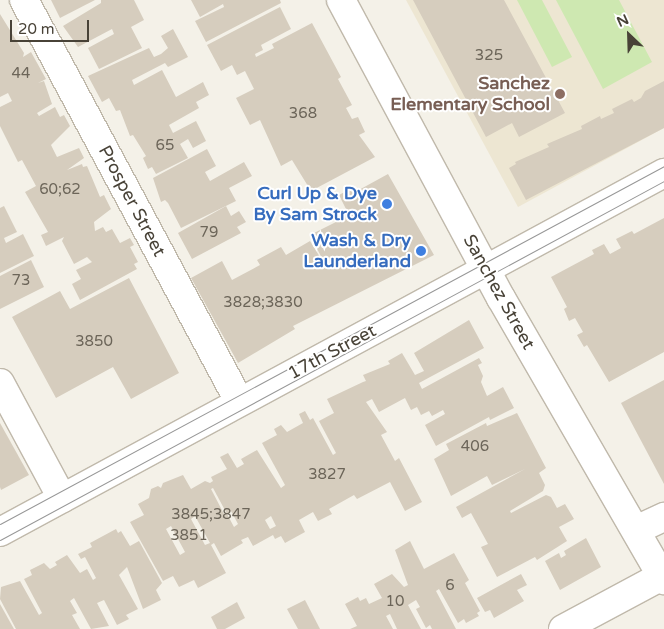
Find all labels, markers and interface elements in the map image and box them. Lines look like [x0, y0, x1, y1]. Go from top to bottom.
scale bar [12, 10, 91, 42]
north arrow [604, 10, 654, 60]
text: N [614, 11, 631, 31]
text: 20 m [18, 20, 55, 38]
house number: 325 [475, 47, 503, 65]
house number: 44 [12, 65, 30, 83]
place label: Sanchez Elementary School [390, 73, 550, 116]
marker: Sanchez Elementary School [554, 88, 566, 100]
house number: 368 [289, 105, 317, 123]
house number: 65 [156, 137, 174, 155]
street label: Prosper Street [94, 142, 170, 260]
house number: 60;62 [39, 181, 81, 199]
place label: Curl Up & Dye By Sam Strock [253, 183, 377, 225]
marker: Curl Up & Dye By Sam Strock [381, 198, 393, 210]
house number: 79 [200, 224, 218, 242]
place label: Wash & Dry Launderland [303, 230, 411, 272]
street label: Sanchez Street [459, 231, 539, 353]
marker: Wash & Dry Launderland [415, 245, 427, 257]
house number: 73 [12, 272, 30, 290]
house number: 3828;3830 [223, 294, 303, 312]
street label: 17th Street [284, 320, 380, 384]
house number: 3850 [75, 333, 113, 351]
house number: 406 [461, 438, 489, 456]
house number: 3827 [308, 466, 346, 484]
house number: 3845;3847 [171, 506, 251, 524]
house number: 3851 [170, 527, 208, 545]
house number: 6 [445, 577, 455, 595]
house number: 10 [386, 593, 404, 611]

